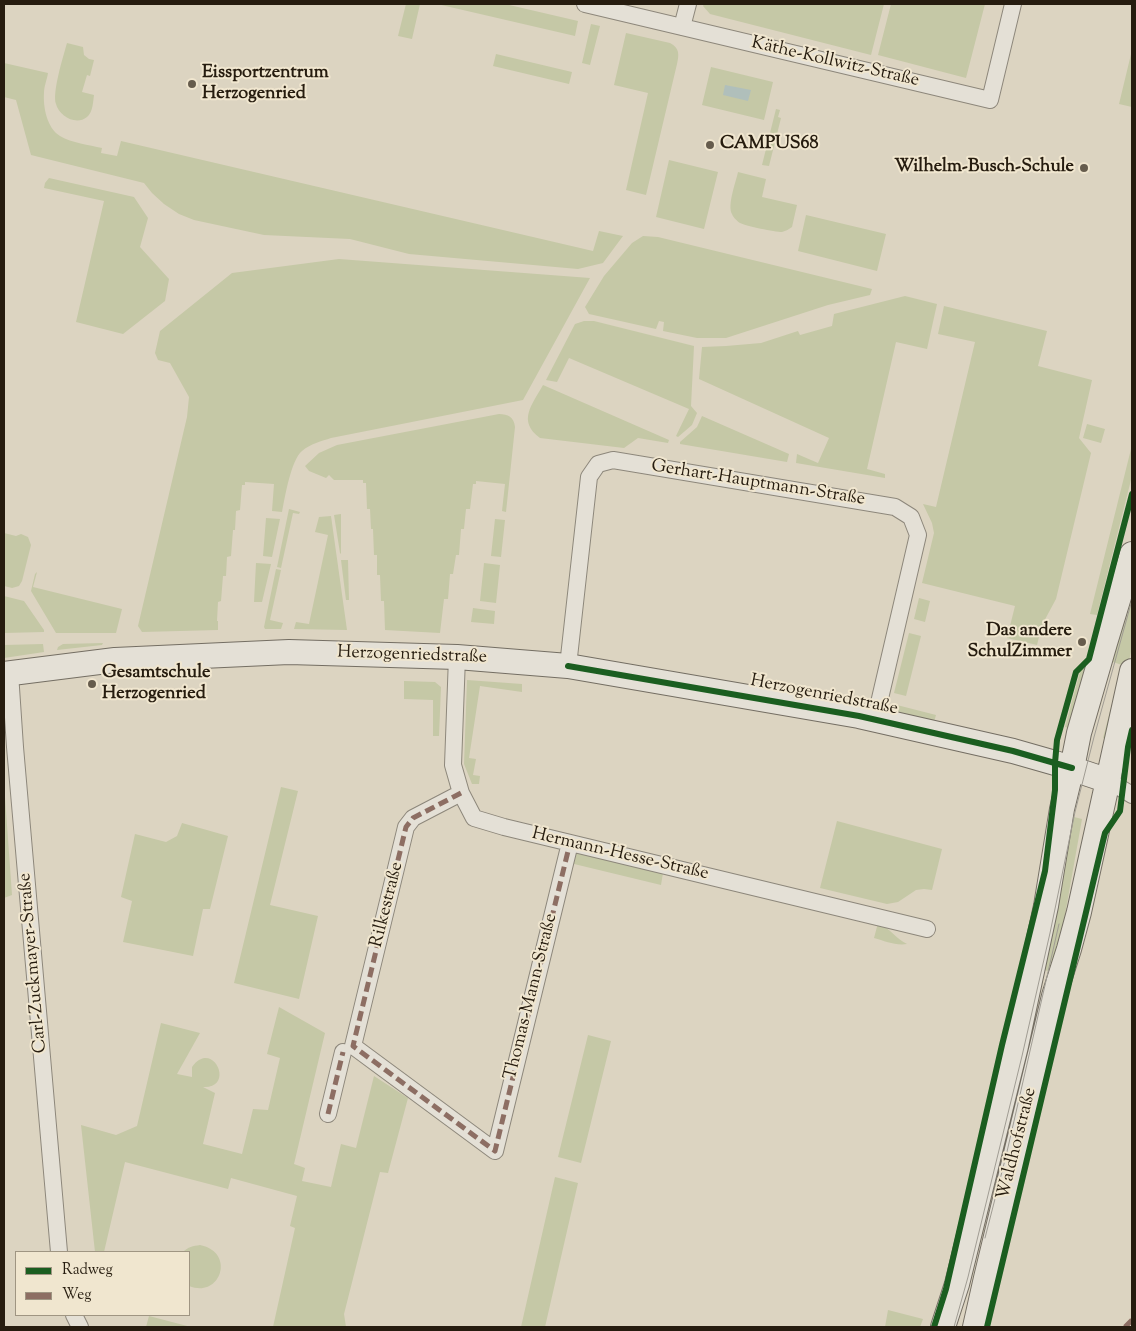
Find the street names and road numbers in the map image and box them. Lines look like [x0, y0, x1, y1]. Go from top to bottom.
street label: Käthe-Kollwitz-Straße [749, 33, 921, 93]
street label: Gerhart-Hauptmann-Straße [649, 456, 867, 512]
street label: Herzogenriedstraße [337, 643, 487, 669]
street label: Herzogenriedstraße [748, 671, 900, 721]
street label: Hermann-Hesse-Straße [529, 824, 711, 886]
street label: Rilkestraße [367, 860, 409, 950]
street label: Carl-Zuckmayer-Straße [15, 872, 53, 1054]
street label: Thomas-Mann-Straße [501, 911, 563, 1083]
street label: Waldhofstraße [994, 1086, 1042, 1202]

